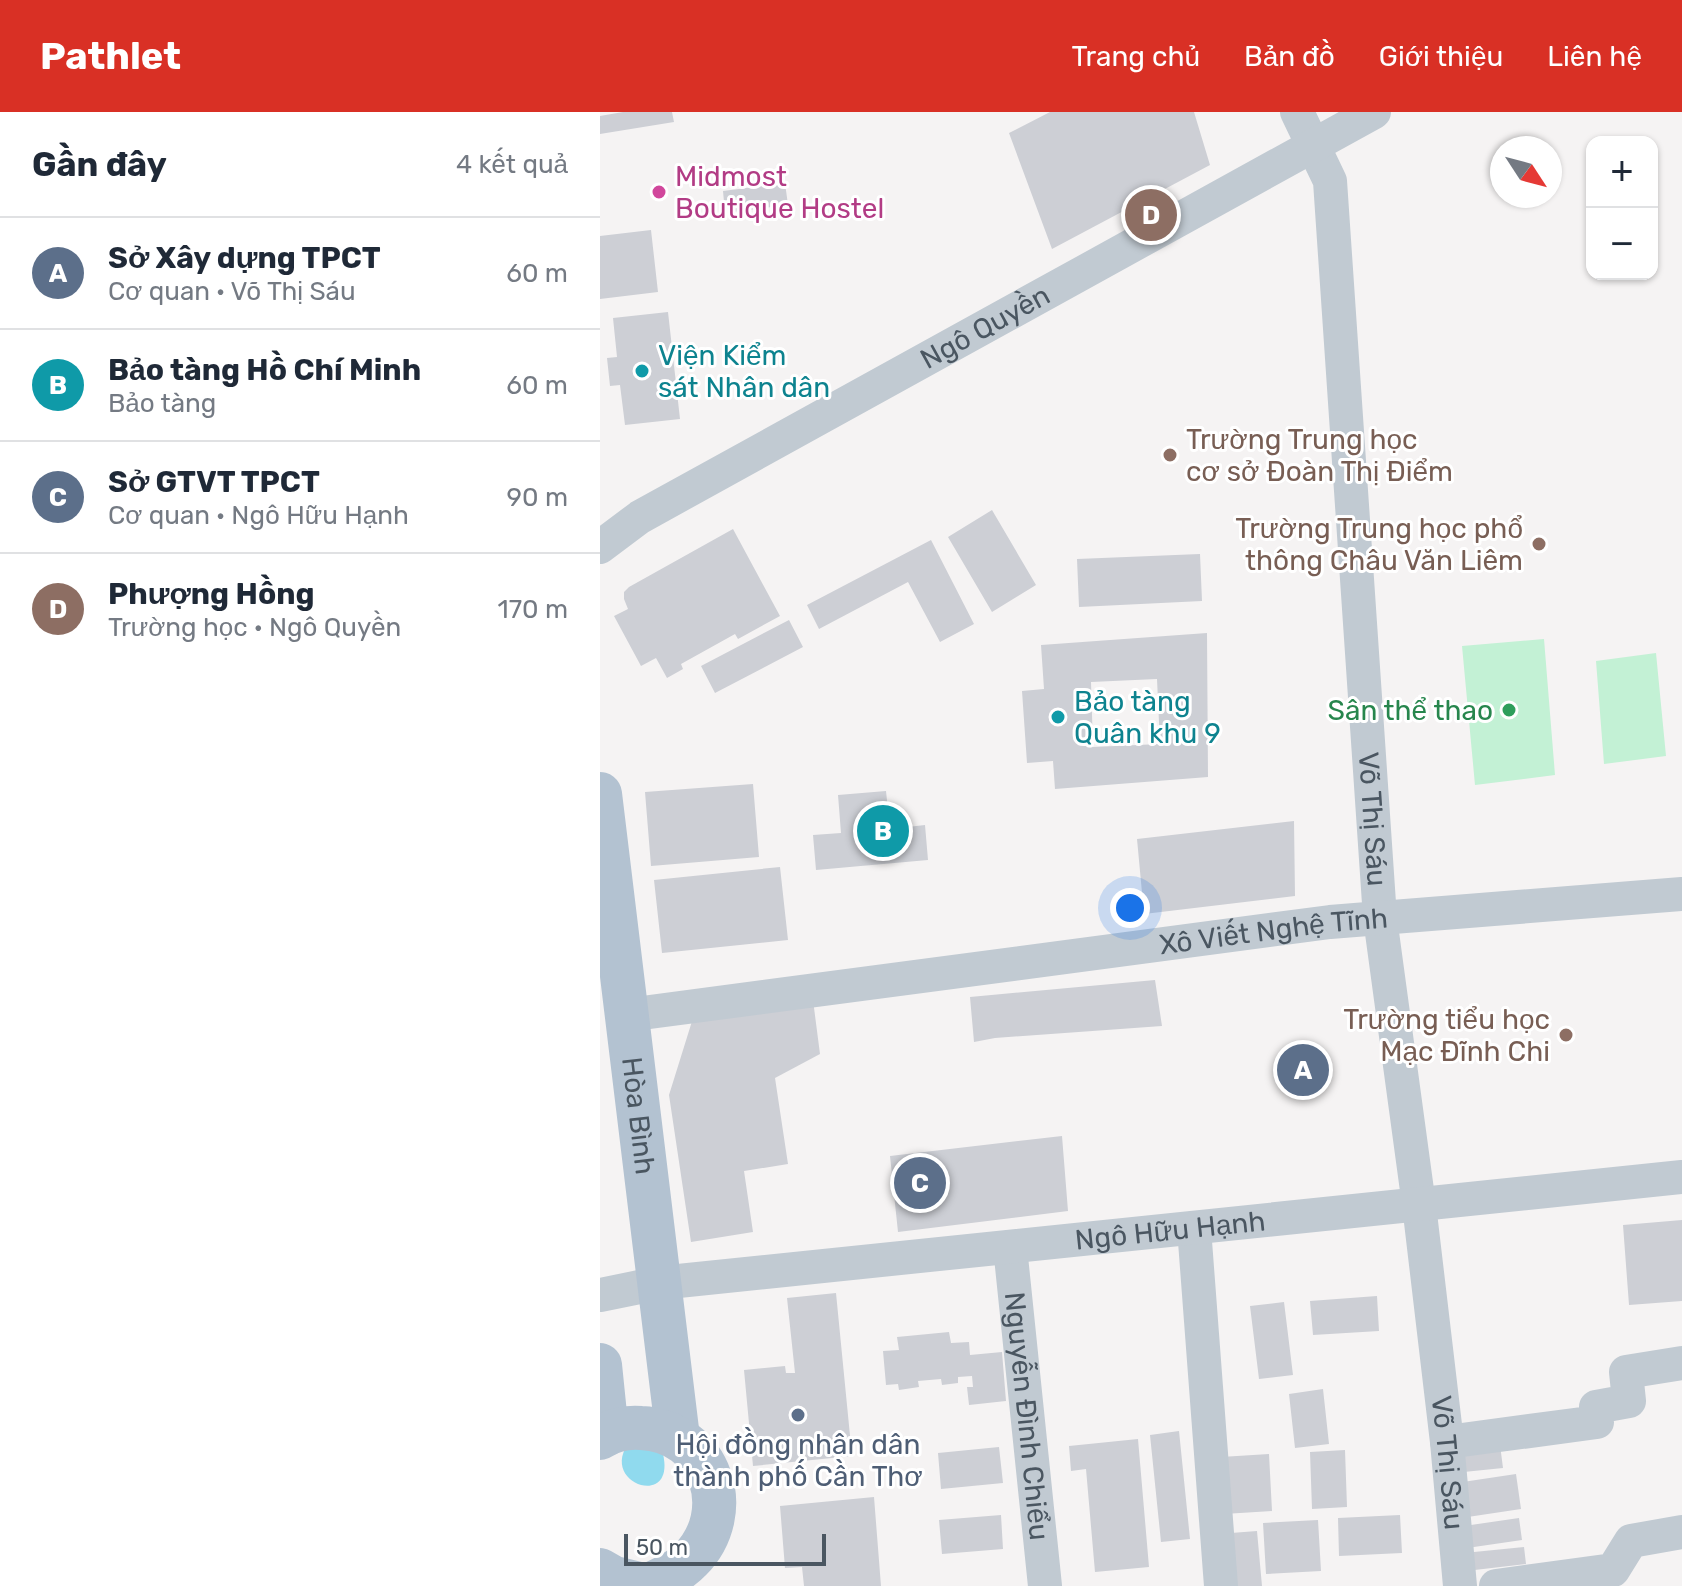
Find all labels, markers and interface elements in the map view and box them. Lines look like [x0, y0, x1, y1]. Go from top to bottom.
text: Pathlet [40, 33, 181, 79]
text: Trang chủ [1072, 40, 1200, 73]
text: Bản đồ [1244, 40, 1335, 73]
text: Giới thiệu [1379, 40, 1503, 73]
text: Liên hệ [1547, 40, 1642, 73]
north arrow [1490, 136, 1562, 208]
map controls [1586, 136, 1658, 280]
button: + [1586, 136, 1658, 208]
text: Gần đây [32, 144, 167, 185]
text: 4 kết quả [456, 149, 568, 180]
place label: Midmost Boutique Hostel [675, 160, 884, 225]
marker: Midmost Boutique Hostel [650, 183, 668, 201]
pin: D [1125, 185, 1177, 245]
button: − [1586, 208, 1658, 280]
text: Sở Xây dựng TPCT [108, 240, 381, 276]
text: A [49, 258, 67, 289]
text: 60 m [506, 258, 568, 289]
text: Cơ quan · Võ Thị Sáu [108, 276, 356, 307]
street label: Ngô Quyền [915, 278, 1056, 376]
place label: Viện Kiểm sát Nhân dân [658, 339, 830, 404]
text: Bảo tàng Hồ Chí Minh [108, 352, 421, 388]
marker: Viện Kiểm sát Nhân dân [633, 362, 651, 380]
text: B [49, 370, 67, 401]
text: 60 m [506, 370, 568, 401]
text: Bảo tàng [108, 388, 216, 419]
place label: Trường Trung học cơ sở Đoàn Thị Điểm [1186, 423, 1453, 488]
marker: Trường Trung học cơ sở Đoàn Thị Điểm [1161, 446, 1179, 464]
text: Sở GTVT TPCT [108, 464, 320, 500]
text: C [49, 482, 67, 513]
text: 90 m [507, 482, 568, 513]
text: Cơ quan · Ngô Hữu Hạnh [108, 500, 409, 531]
place label: Trường Trung học phổ thông Châu Văn Liêm [1235, 512, 1523, 577]
marker: Trường Trung học phổ thông Châu Văn Liêm [1530, 535, 1548, 553]
text: Phượng Hồng [108, 576, 315, 612]
text: D [49, 594, 67, 625]
text: 170 m [498, 594, 568, 625]
text: Trường học · Ngô Quyền [108, 612, 401, 643]
place label: Bảo tàng Quân khu 9 [1074, 685, 1221, 750]
place label: Sân thể thao [1328, 694, 1493, 727]
marker: Sân thể thao [1500, 701, 1518, 719]
marker: Bảo tàng Quân khu 9 [1049, 708, 1067, 726]
street label: Võ Thị Sáu [1352, 751, 1394, 887]
pin: B [857, 801, 909, 861]
your location [1110, 888, 1150, 928]
street label: Xô Viết Nghệ Tĩnh [1157, 901, 1389, 961]
place label: Trường tiểu học Mạc Đĩnh Chi [1343, 1003, 1550, 1068]
marker: Trường tiểu học Mạc Đĩnh Chi [1557, 1026, 1575, 1044]
pin: A [1277, 1040, 1329, 1100]
street label: Hòa Bình [615, 1055, 662, 1176]
pin: C [894, 1153, 946, 1213]
street label: Ngô Hữu Hạnh [1073, 1204, 1267, 1257]
street label: Nguyễn Đình Chiểu [998, 1290, 1056, 1542]
street label: Võ Thị Sáu [1425, 1394, 1471, 1531]
marker: Hội đồng nhân dân thành phố Cần Thơ [789, 1406, 807, 1424]
place label: Hội đồng nhân dân thành phố Cần Thơ [673, 1427, 923, 1493]
scale bar [624, 1530, 826, 1566]
text: 50 m [636, 1534, 688, 1561]

